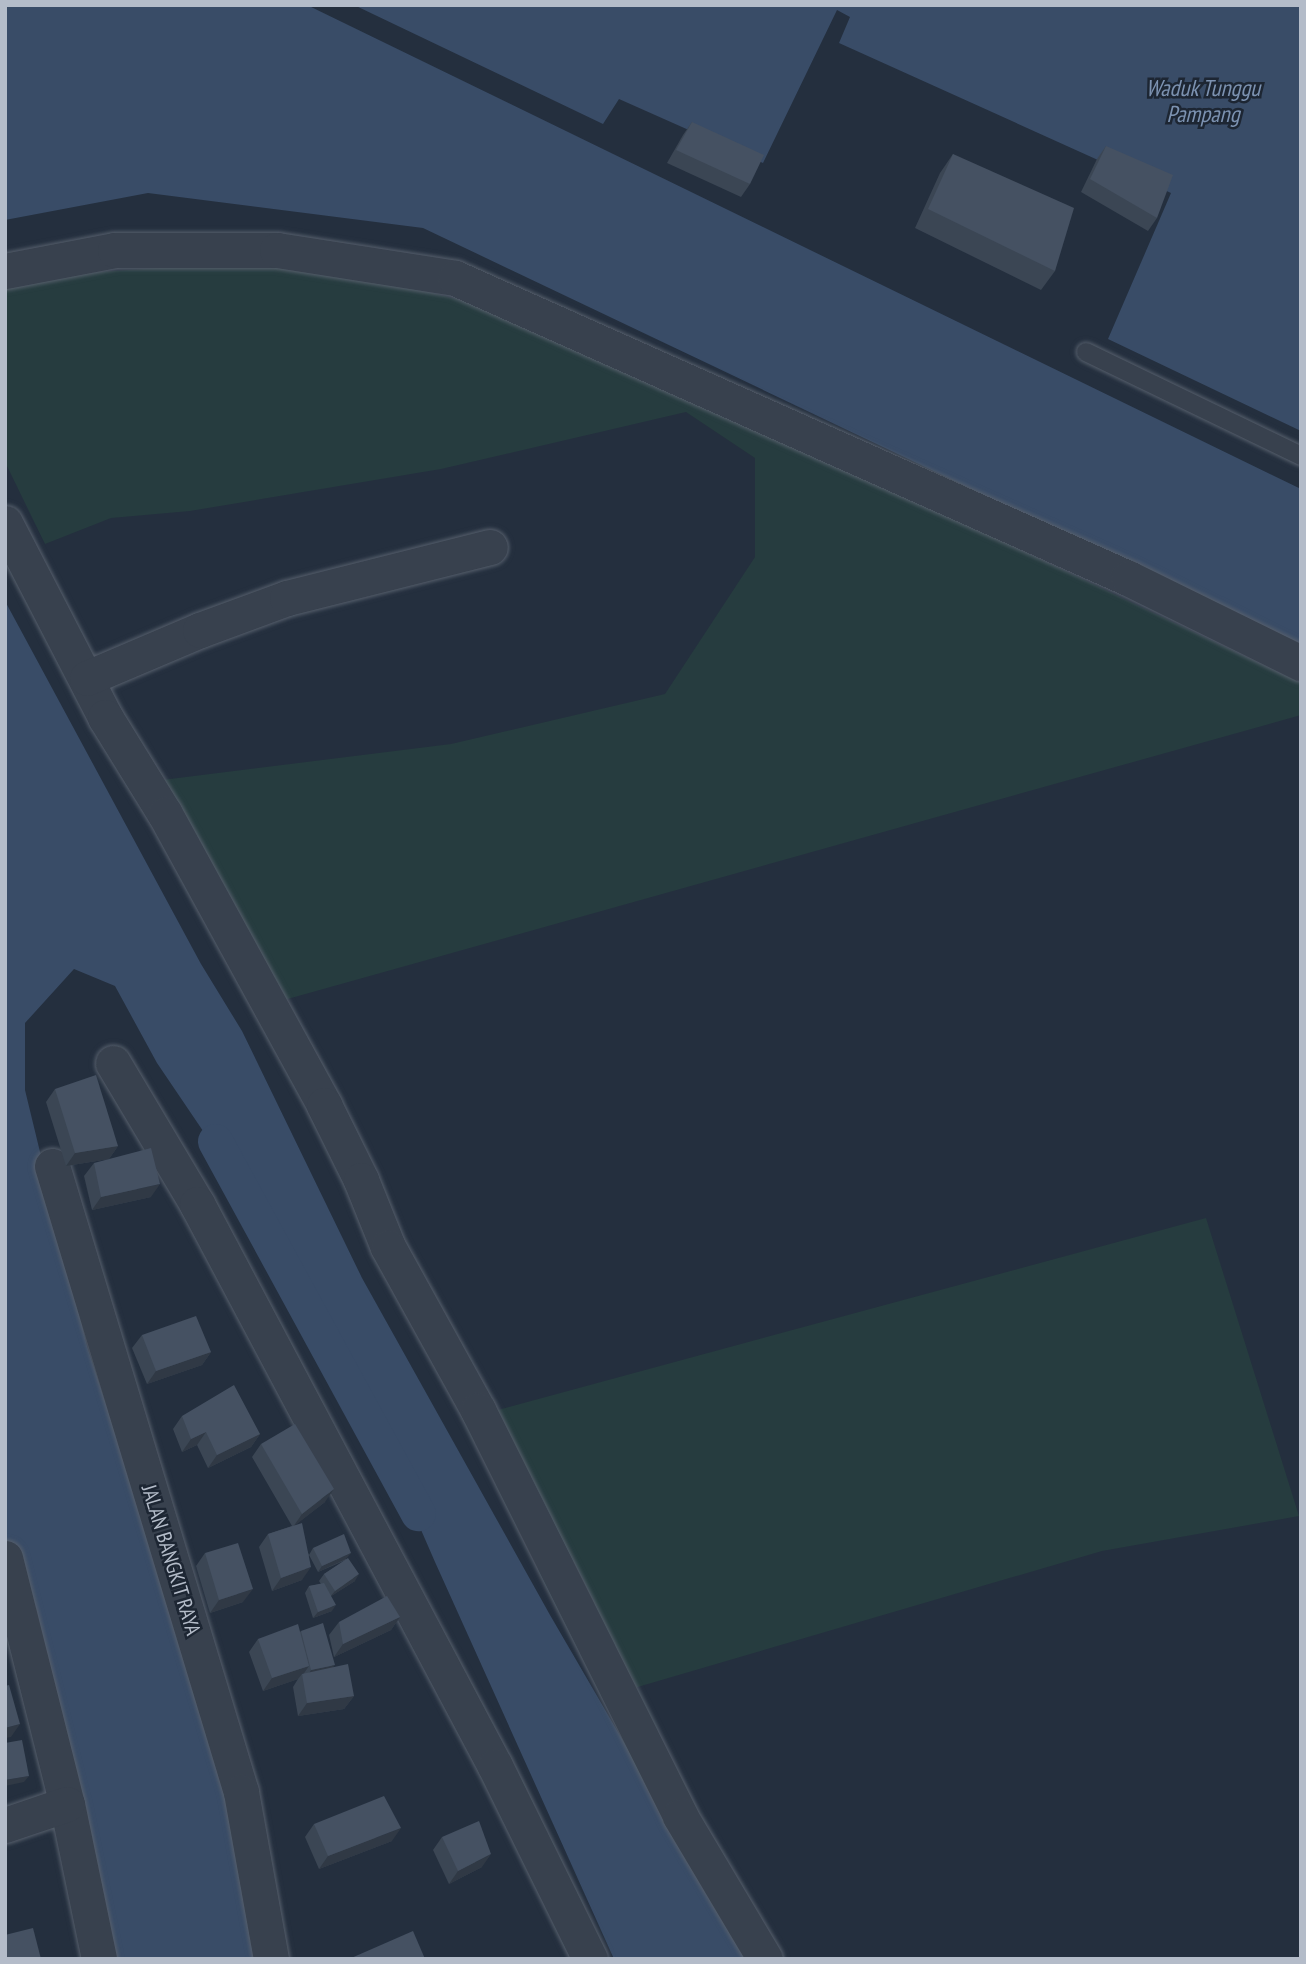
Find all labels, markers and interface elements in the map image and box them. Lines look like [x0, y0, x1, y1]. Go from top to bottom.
water label: Waduk Tunggu Pampang [1145, 74, 1261, 128]
street label: JALAN BANGKIT RAYA [136, 1481, 206, 1639]

